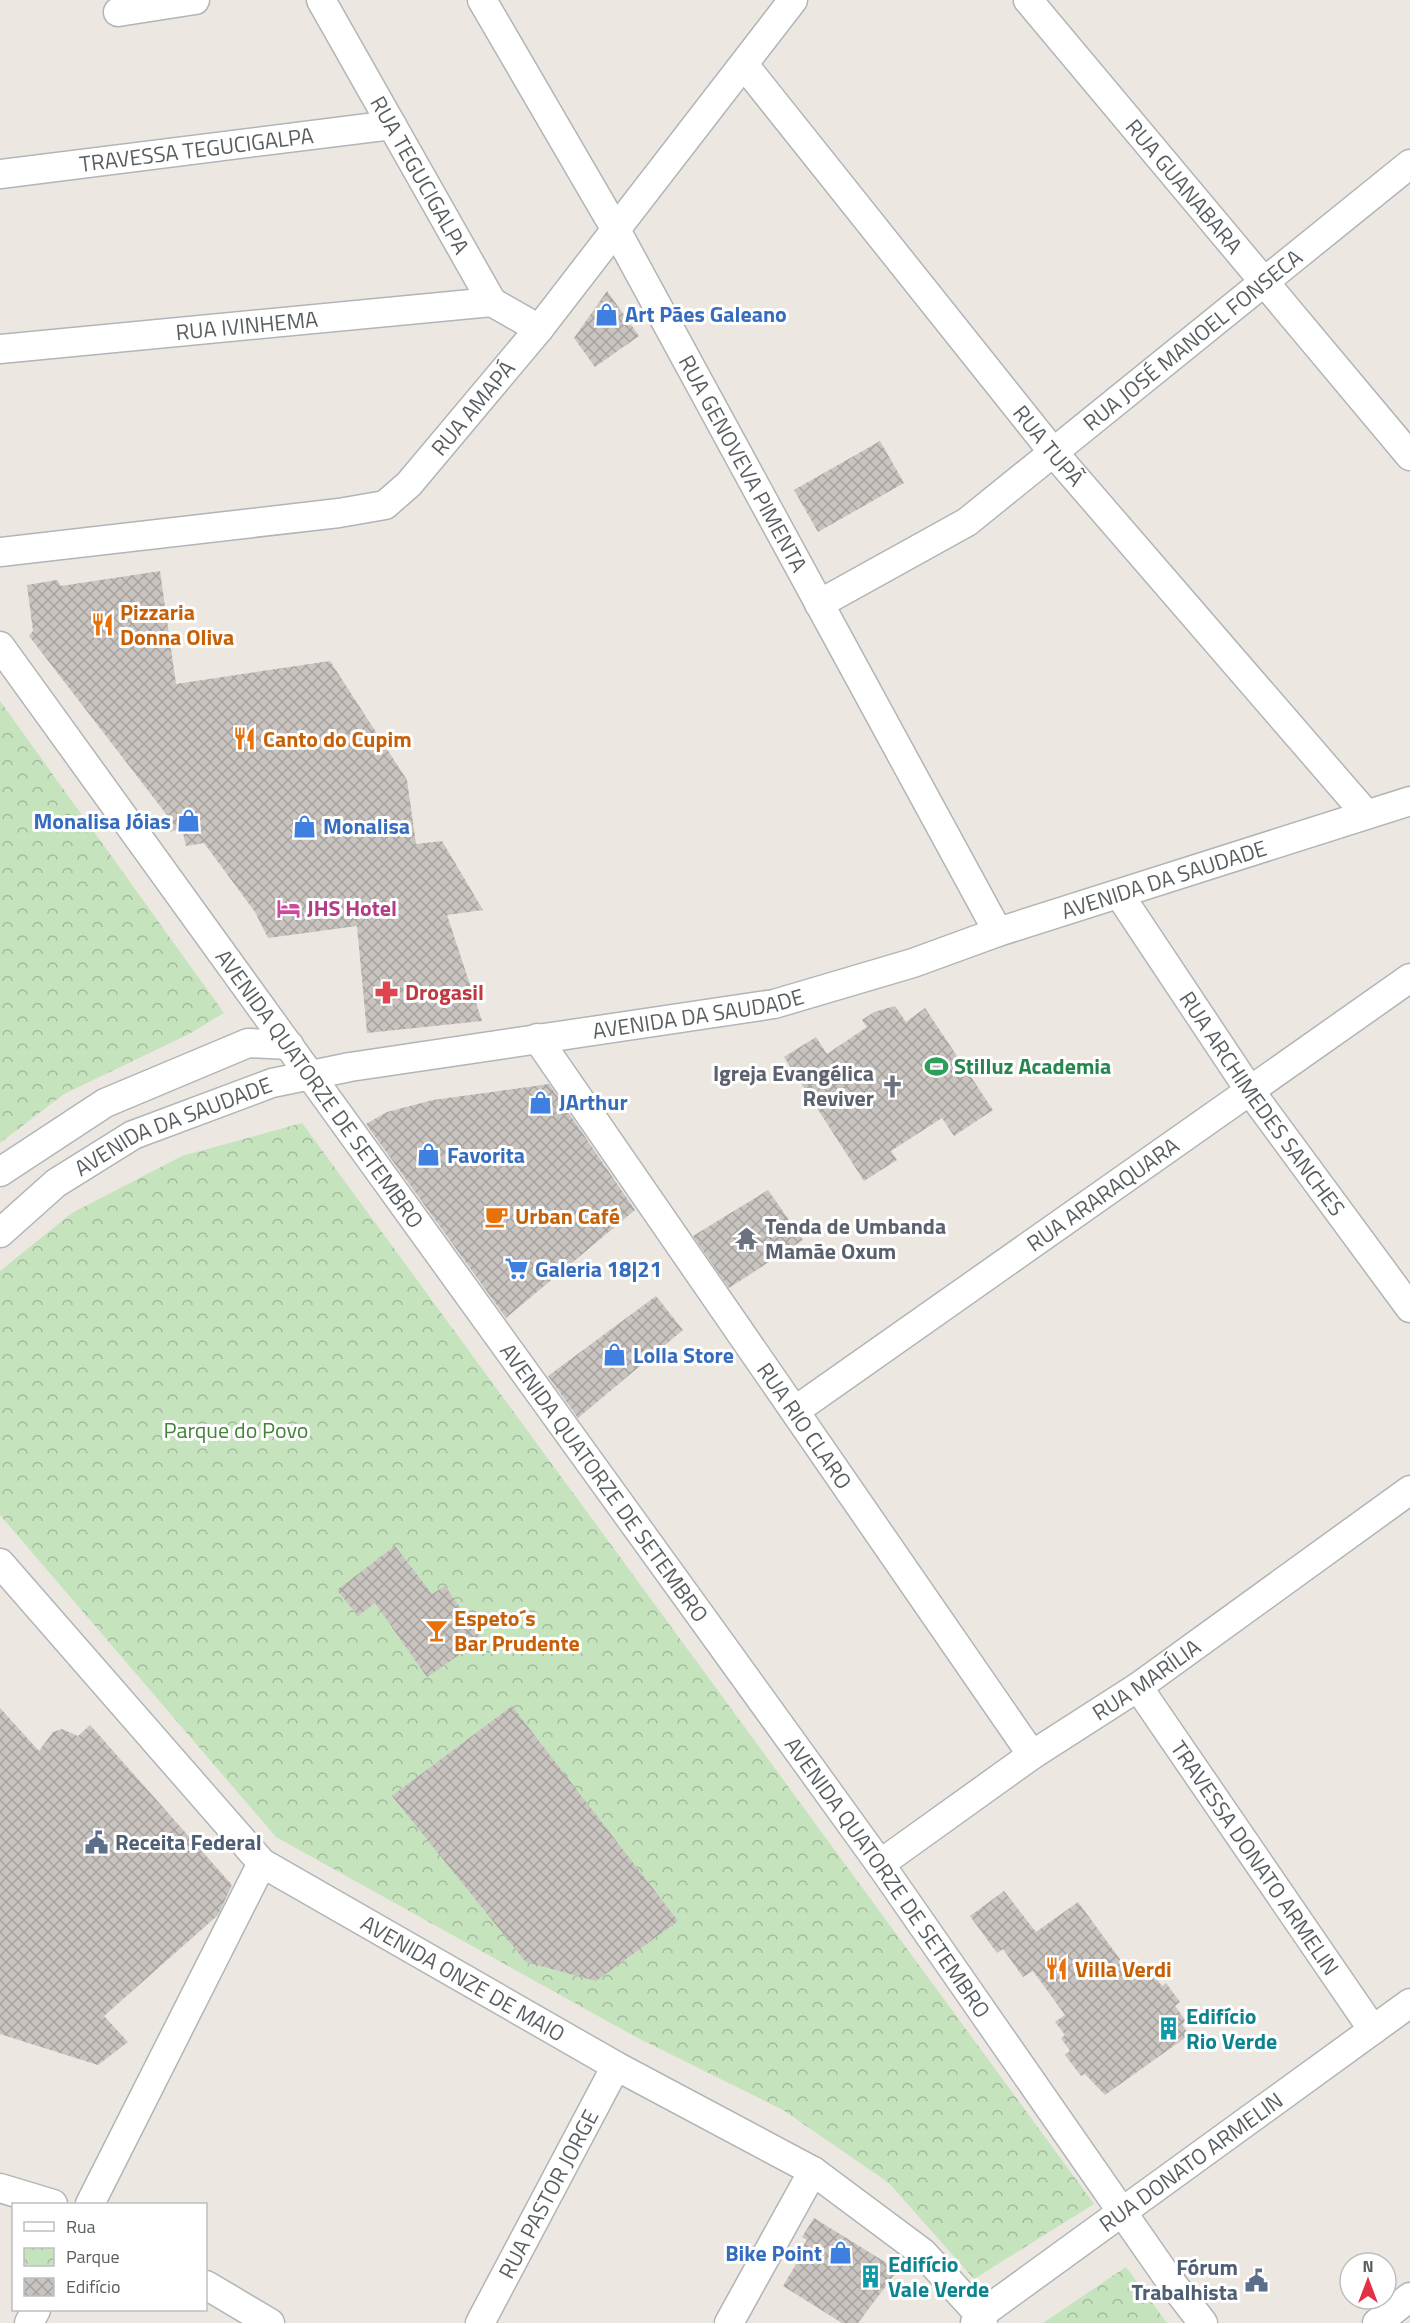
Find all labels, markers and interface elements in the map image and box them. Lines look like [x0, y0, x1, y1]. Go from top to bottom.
street label: RUA TEGUCIGALPA [362, 90, 478, 260]
street label: RUA GUANABARA [1117, 111, 1251, 261]
street label: TRAVESSA TEGUCIGALPA [78, 118, 315, 181]
street label: RUA JOSÉ MANOEL FONSECA [1075, 241, 1310, 439]
place label: Art Pães Galeano [625, 297, 787, 331]
shop icon: Art Pães Galeano [594, 301, 620, 327]
street label: RUA IVINHEMA [174, 302, 320, 349]
street label: RUA GENOVEVA PIMENTA [670, 349, 816, 578]
street label: RUA AMAPÁ [423, 353, 523, 463]
street label: RUA TUPÃ [1005, 397, 1092, 494]
place label: Pizzaria Donna Oliva [120, 595, 234, 654]
restaurant icon: Pizzaria Donna Oliva [89, 612, 115, 638]
place label: Canto do Cupim [263, 722, 412, 756]
restaurant icon: Canto do Cupim [232, 726, 258, 752]
place label: Monalisa Jóias [34, 804, 171, 838]
shop icon: Monalisa Jóias [176, 808, 202, 834]
place label: Monalisa [323, 809, 410, 843]
shop icon: Monalisa [292, 813, 318, 839]
street label: AVENIDA DA SAUDADE [1057, 831, 1271, 928]
place label: JHS Hotel [307, 891, 397, 925]
hotel icon: JHS Hotel [276, 895, 302, 921]
street label: AVENIDA QUATORZE DE SETEMBRO [207, 942, 432, 1235]
place label: Drogasil [405, 975, 484, 1009]
pharmacy icon: Drogasil [374, 979, 400, 1005]
street label: AVENIDA DA SAUDADE [590, 979, 808, 1048]
street label: RUA ARCHIMEDES SANCHES [1171, 984, 1354, 1223]
place label: Stilluz Academia [954, 1049, 1111, 1083]
sports icon: Stilluz Academia [923, 1053, 949, 1079]
place label: Igreja Evangélica Reviver [713, 1056, 874, 1115]
street label: AVENIDA DA SAUDADE [67, 1068, 277, 1185]
church icon: Igreja Evangélica Reviver [879, 1073, 905, 1099]
place label: JArthur [559, 1085, 628, 1119]
shop icon: JArthur [528, 1089, 554, 1115]
street label: RUA ARARAQUARA [1019, 1129, 1186, 1260]
place label: Favorita [447, 1138, 525, 1172]
shop icon: Favorita [416, 1142, 442, 1168]
place label: Urban Café [515, 1199, 620, 1233]
cafe icon: Urban Café [484, 1203, 510, 1229]
place label: Tenda de Umbanda Mamãe Oxum [765, 1209, 946, 1268]
temple icon: Tenda de Umbanda Mamãe Oxum [734, 1226, 760, 1252]
place label: Galeria 18|21 [535, 1252, 662, 1286]
supermarket icon: Galeria 18|21 [504, 1256, 530, 1282]
street label: AVENIDA QUATORZE DE SETEMBRO [492, 1336, 717, 1629]
place label: Lolla Store [633, 1338, 734, 1372]
shop icon: Lolla Store [602, 1342, 628, 1368]
street label: RUA RIO CLARO [749, 1355, 861, 1496]
park label: Parque do Povo [164, 1413, 308, 1447]
place label: Espeto´s Bar Prudente [454, 1601, 580, 1660]
bar icon: Espeto´s Bar Prudente [423, 1618, 449, 1644]
street label: RUA MARÍLIA [1085, 1630, 1208, 1729]
street label: AVENIDA QUATORZE DE SETEMBRO [776, 1730, 999, 2025]
street label: TRAVESSA DONATO ARMELIN [1162, 1733, 1348, 1982]
place label: Receita Federal [115, 1825, 262, 1859]
public building icon: Receita Federal [84, 1829, 110, 1855]
street label: AVENIDA ONZE DE MAIO [355, 1906, 571, 2050]
place label: Villa Verdi [1075, 1952, 1172, 1986]
restaurant icon: Villa Verdi [1044, 1956, 1070, 1982]
place label: Edifício Rio Verde [1186, 1999, 1277, 2058]
building icon: Edifício Rio Verde [1155, 2016, 1181, 2042]
street label: RUA DONATO ARMELIN [1092, 2084, 1290, 2240]
street label: RUA PASTOR JORGE [490, 2103, 607, 2285]
legend [12, 2203, 207, 2311]
text: Rua [66, 2213, 96, 2240]
place label: Bike Point [725, 2236, 822, 2270]
shop icon: Bike Point [827, 2240, 853, 2266]
text: Parque [66, 2243, 120, 2270]
place label: Edifício Vale Verde [888, 2247, 989, 2306]
place label: Fórum Trabalhista [1132, 2250, 1238, 2309]
north arrow [1338, 2251, 1398, 2311]
text: N [1362, 2254, 1374, 2278]
building icon: Edifício Vale Verde [857, 2264, 883, 2290]
public building icon: Fórum Trabalhista [1243, 2267, 1269, 2293]
text: Edifício [66, 2273, 120, 2300]

